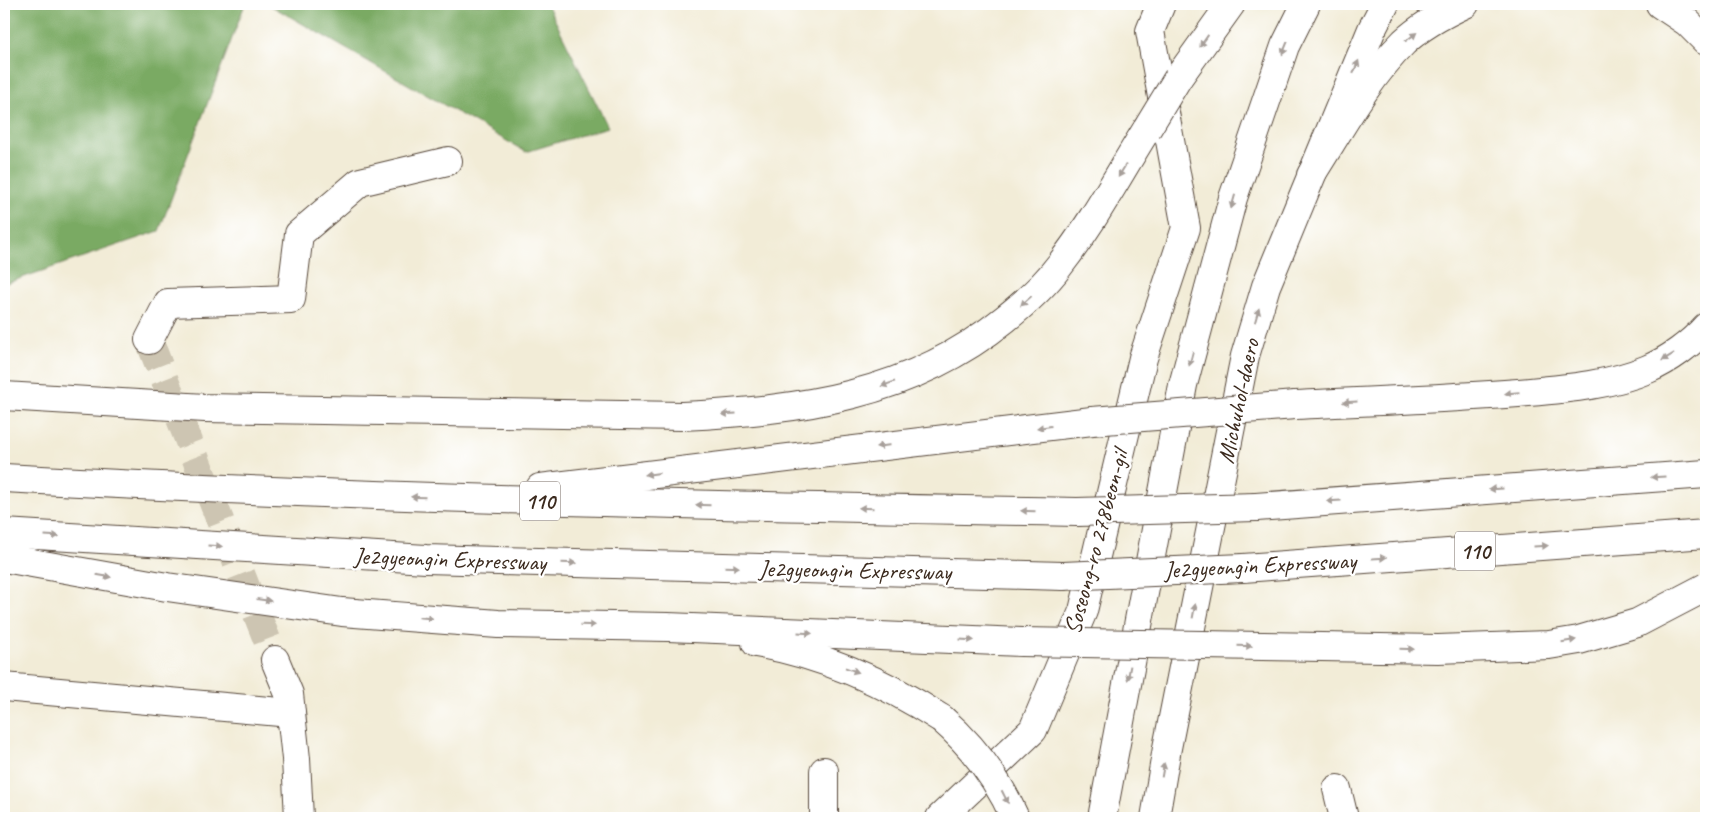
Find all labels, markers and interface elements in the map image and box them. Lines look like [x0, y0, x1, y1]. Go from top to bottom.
one-way arrow [1404, 31, 1417, 42]
one-way arrow [1199, 34, 1210, 47]
one-way arrow [1281, 41, 1289, 56]
one-way arrow [1352, 59, 1360, 74]
one-way arrow [1117, 164, 1126, 177]
one-way arrow [1228, 194, 1236, 209]
one-way arrow [1020, 295, 1032, 307]
one-way arrow [1254, 307, 1262, 322]
street label: Michuhol-daero [1210, 335, 1266, 466]
one-way arrow [1186, 351, 1194, 366]
one-way arrow [1662, 353, 1675, 362]
one-way arrow [880, 380, 895, 388]
one-way arrow [1504, 390, 1520, 398]
one-way arrow [1341, 399, 1357, 407]
one-way arrow [720, 410, 736, 418]
one-way arrow [1036, 423, 1052, 431]
one-way arrow [874, 442, 890, 450]
street label: Soseong-ro 278beon-gil [1057, 443, 1136, 637]
one-way arrow [643, 470, 659, 478]
one-way arrow [1649, 474, 1665, 482]
road number: 110 [520, 482, 560, 520]
one-way arrow [1487, 486, 1503, 494]
one-way arrow [410, 493, 426, 501]
one-way arrow [1325, 498, 1341, 506]
one-way arrow [695, 501, 711, 509]
one-way arrow [857, 504, 873, 512]
one-way arrow [1020, 507, 1036, 515]
road number: 110 [1455, 532, 1495, 570]
one-way arrow [45, 533, 61, 541]
street label: Je2gyeongin Expressway [352, 541, 548, 577]
one-way arrow [1533, 542, 1549, 550]
one-way arrow [207, 543, 223, 551]
street label: Je2gyeongin Expressway [1162, 545, 1359, 585]
street label: Je2gyeongin Expressway [758, 553, 953, 587]
one-way arrow [1371, 554, 1387, 562]
one-way arrow [561, 559, 577, 567]
one-way arrow [724, 563, 740, 571]
one-way arrow [96, 572, 112, 580]
one-way arrow [256, 597, 272, 605]
one-way arrow [1190, 603, 1198, 618]
one-way arrow [418, 615, 434, 623]
one-way arrow [580, 621, 596, 629]
one-way arrow [797, 629, 813, 637]
one-way arrow [959, 636, 975, 644]
one-way arrow [1562, 637, 1578, 645]
one-way arrow [1237, 642, 1253, 650]
one-way arrow [1399, 645, 1415, 653]
one-way arrow [1125, 665, 1133, 681]
one-way arrow [844, 667, 859, 674]
one-way arrow [1159, 762, 1167, 778]
one-way arrow [1001, 790, 1009, 805]

